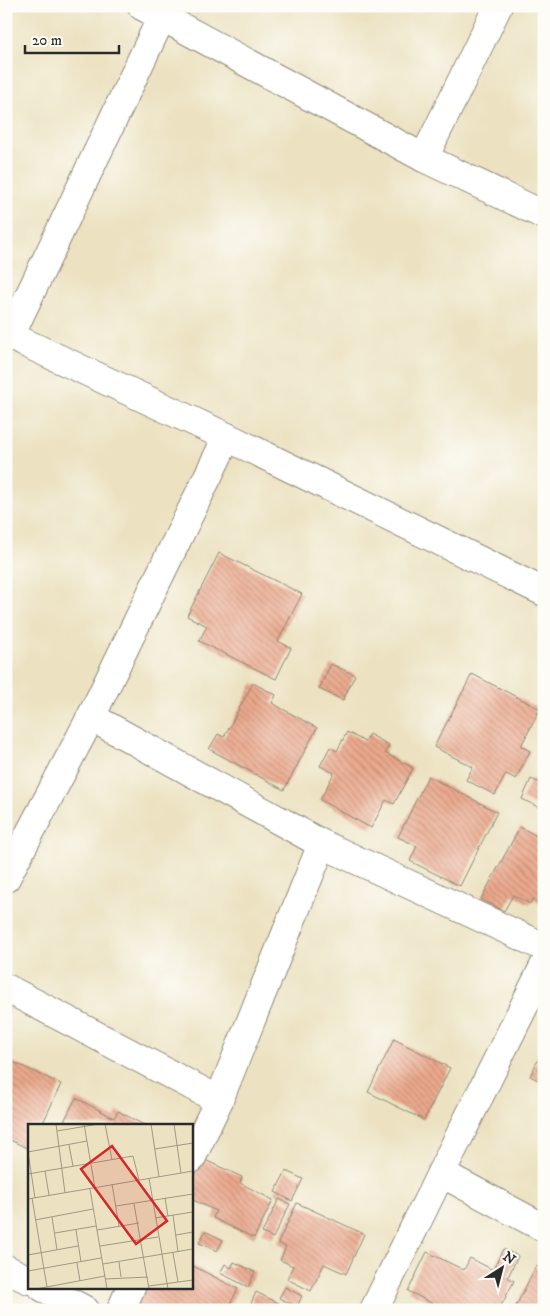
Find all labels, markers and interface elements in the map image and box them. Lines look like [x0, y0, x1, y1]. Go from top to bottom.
scale bar [25, 22, 119, 54]
text: 20 m [32, 31, 62, 50]
inset map [28, 1124, 192, 1288]
north arrow [478, 1244, 528, 1294]
text: N [499, 1248, 519, 1269]

